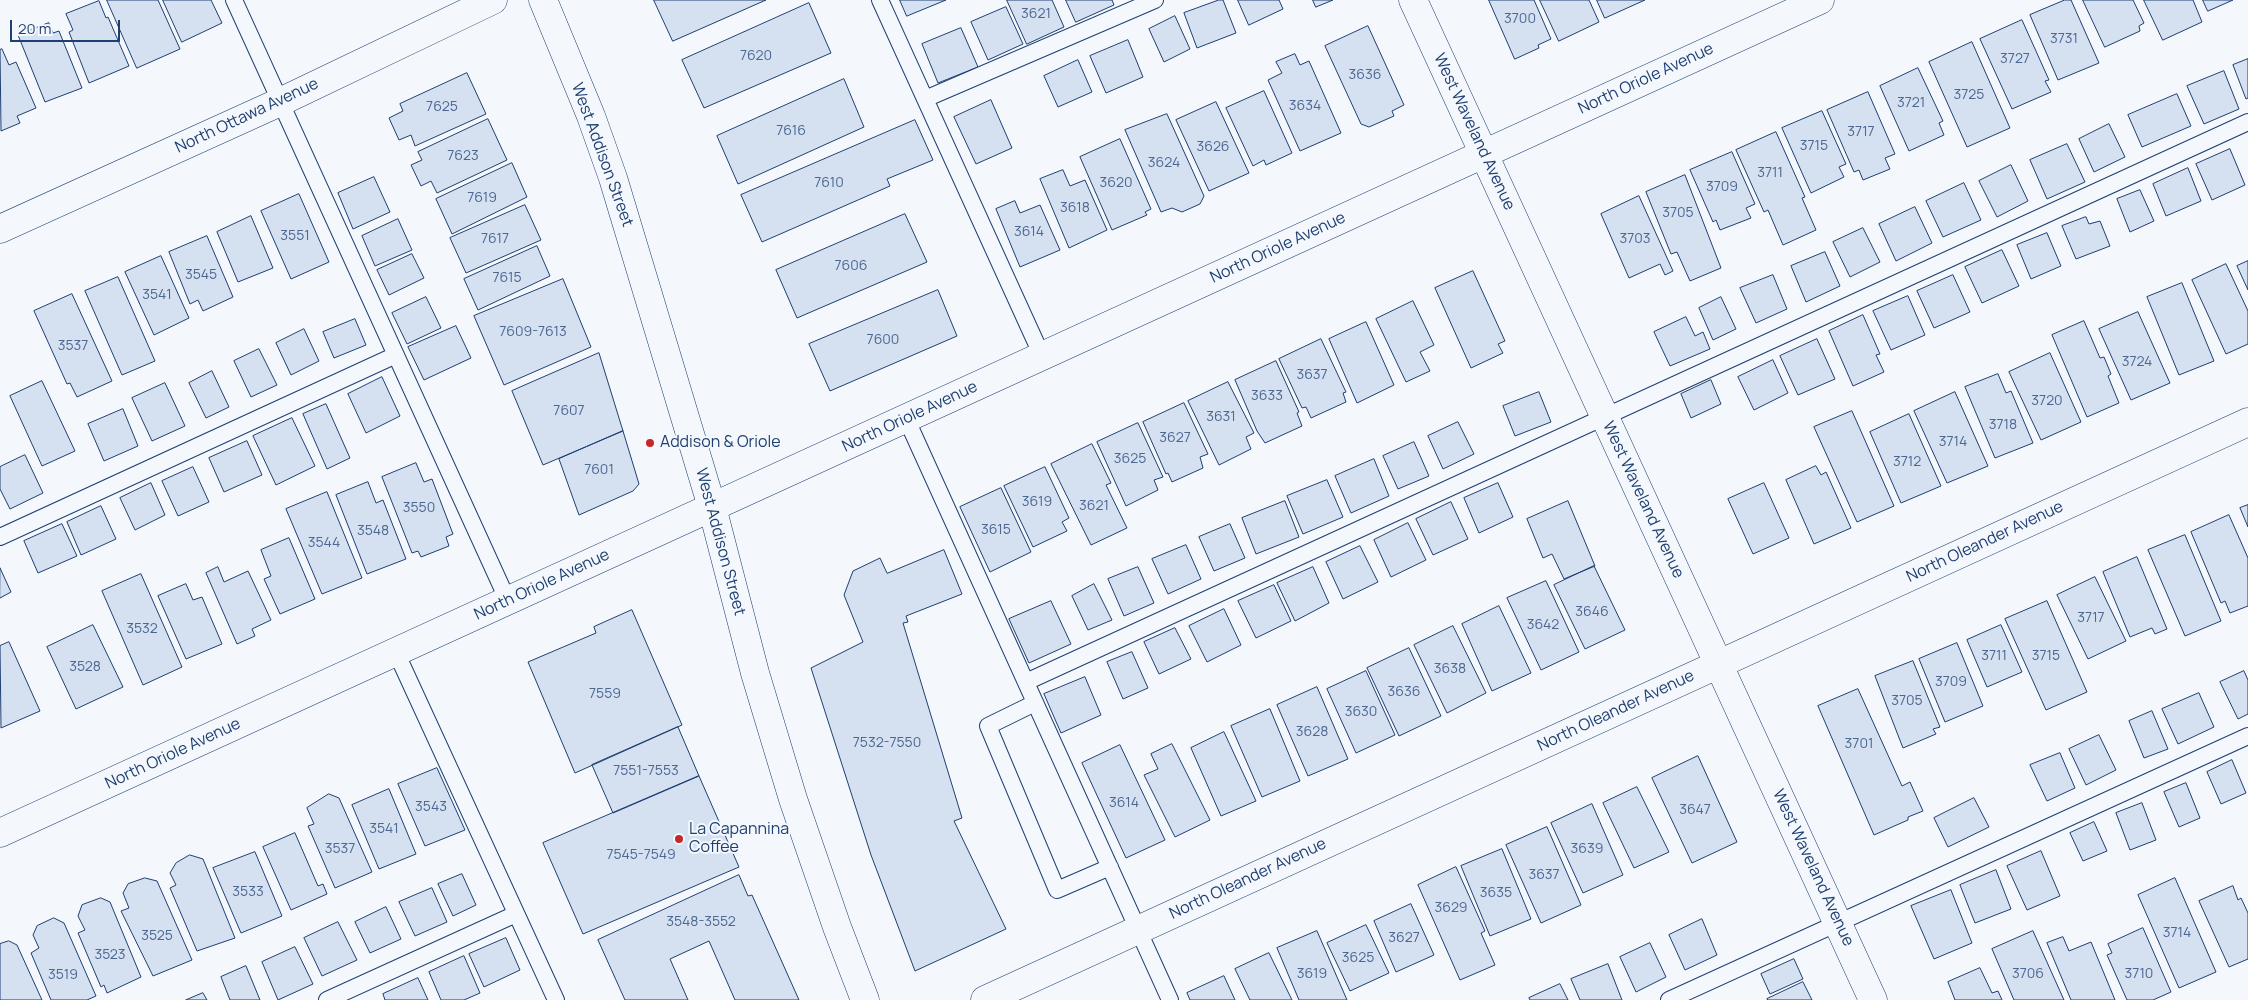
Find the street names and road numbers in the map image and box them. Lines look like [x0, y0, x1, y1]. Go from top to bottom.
street label: North Oriole Avenue [1575, 39, 1717, 119]
street label: West Waveland Avenue [1429, 51, 1519, 213]
street label: North Ottawa Avenue [172, 74, 322, 158]
street label: West Addison Street [567, 80, 637, 230]
street label: North Oriole Avenue [1207, 208, 1349, 288]
street label: North Oriole Avenue [839, 377, 981, 457]
street label: West Waveland Avenue [1598, 419, 1688, 581]
street label: West Addison Street [691, 466, 749, 618]
street label: North Oleander Avenue [1904, 497, 2066, 587]
street label: North Oriole Avenue [471, 545, 613, 625]
street label: North Oleander Avenue [1535, 666, 1697, 756]
street label: North Oriole Avenue [102, 714, 244, 794]
street label: West Waveland Avenue [1768, 787, 1858, 949]
street label: North Oleander Avenue [1167, 834, 1329, 924]

